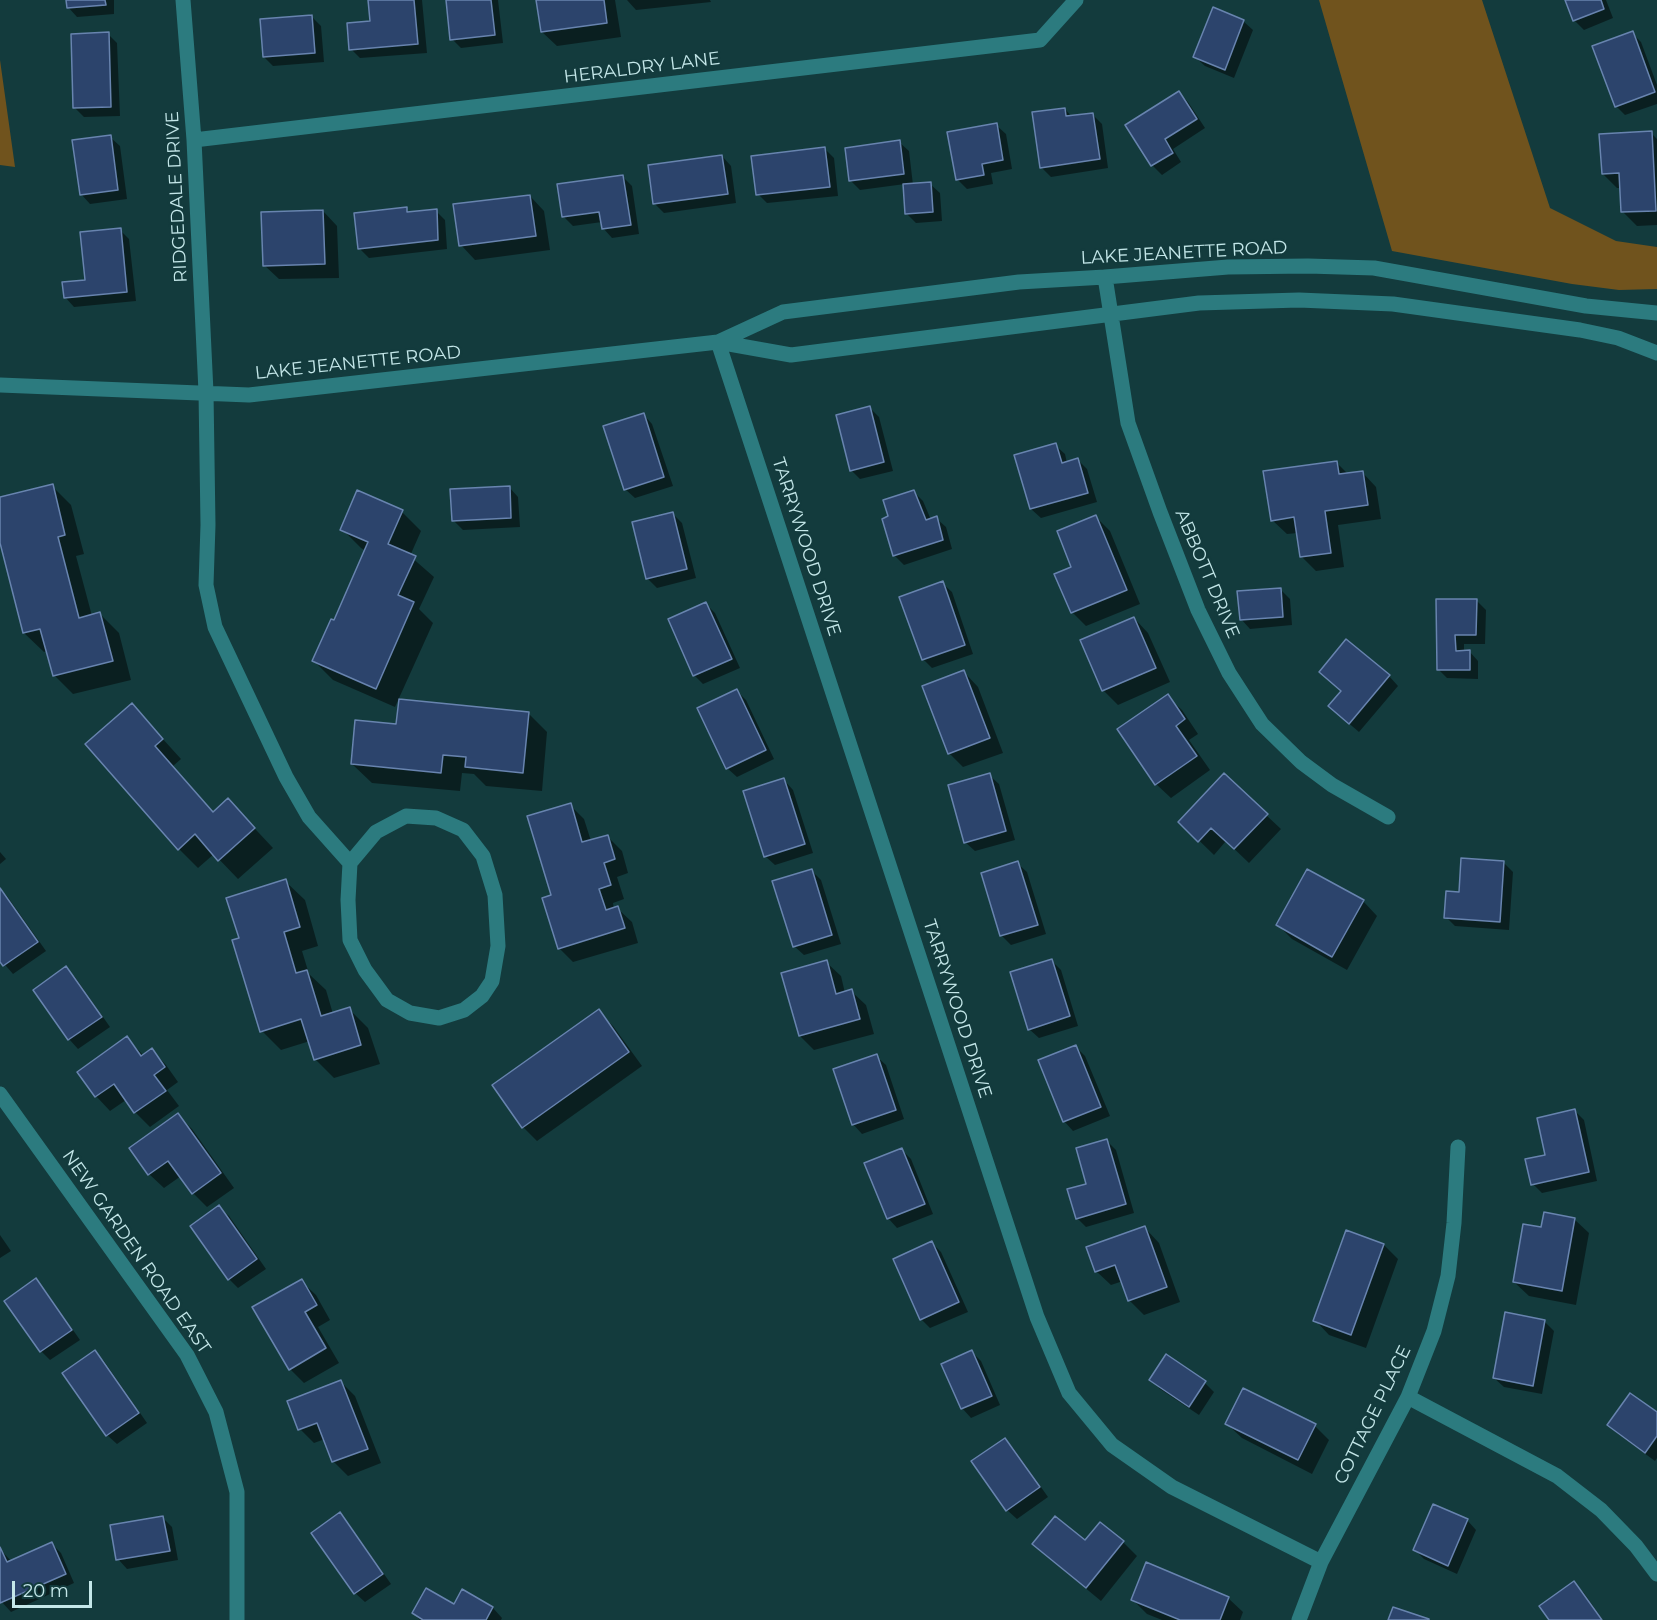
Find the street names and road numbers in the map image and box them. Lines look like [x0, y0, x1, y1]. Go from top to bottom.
street label: HERALDRY LANE [563, 48, 721, 88]
street label: RIDGEDALE DRIVE [162, 111, 192, 283]
street label: LAKE JEANETTE ROAD [1080, 237, 1288, 269]
street label: LAKE JEANETTE ROAD [254, 341, 462, 385]
street label: TARRYWOOD DRIVE [767, 455, 845, 639]
street label: ABBOTT DRIVE [1170, 506, 1244, 642]
street label: TARRYWOOD DRIVE [918, 917, 996, 1101]
street label: NEW GARDEN ROAD EAST [57, 1146, 215, 1358]
street label: COTTAGE PLACE [1330, 1342, 1416, 1488]

